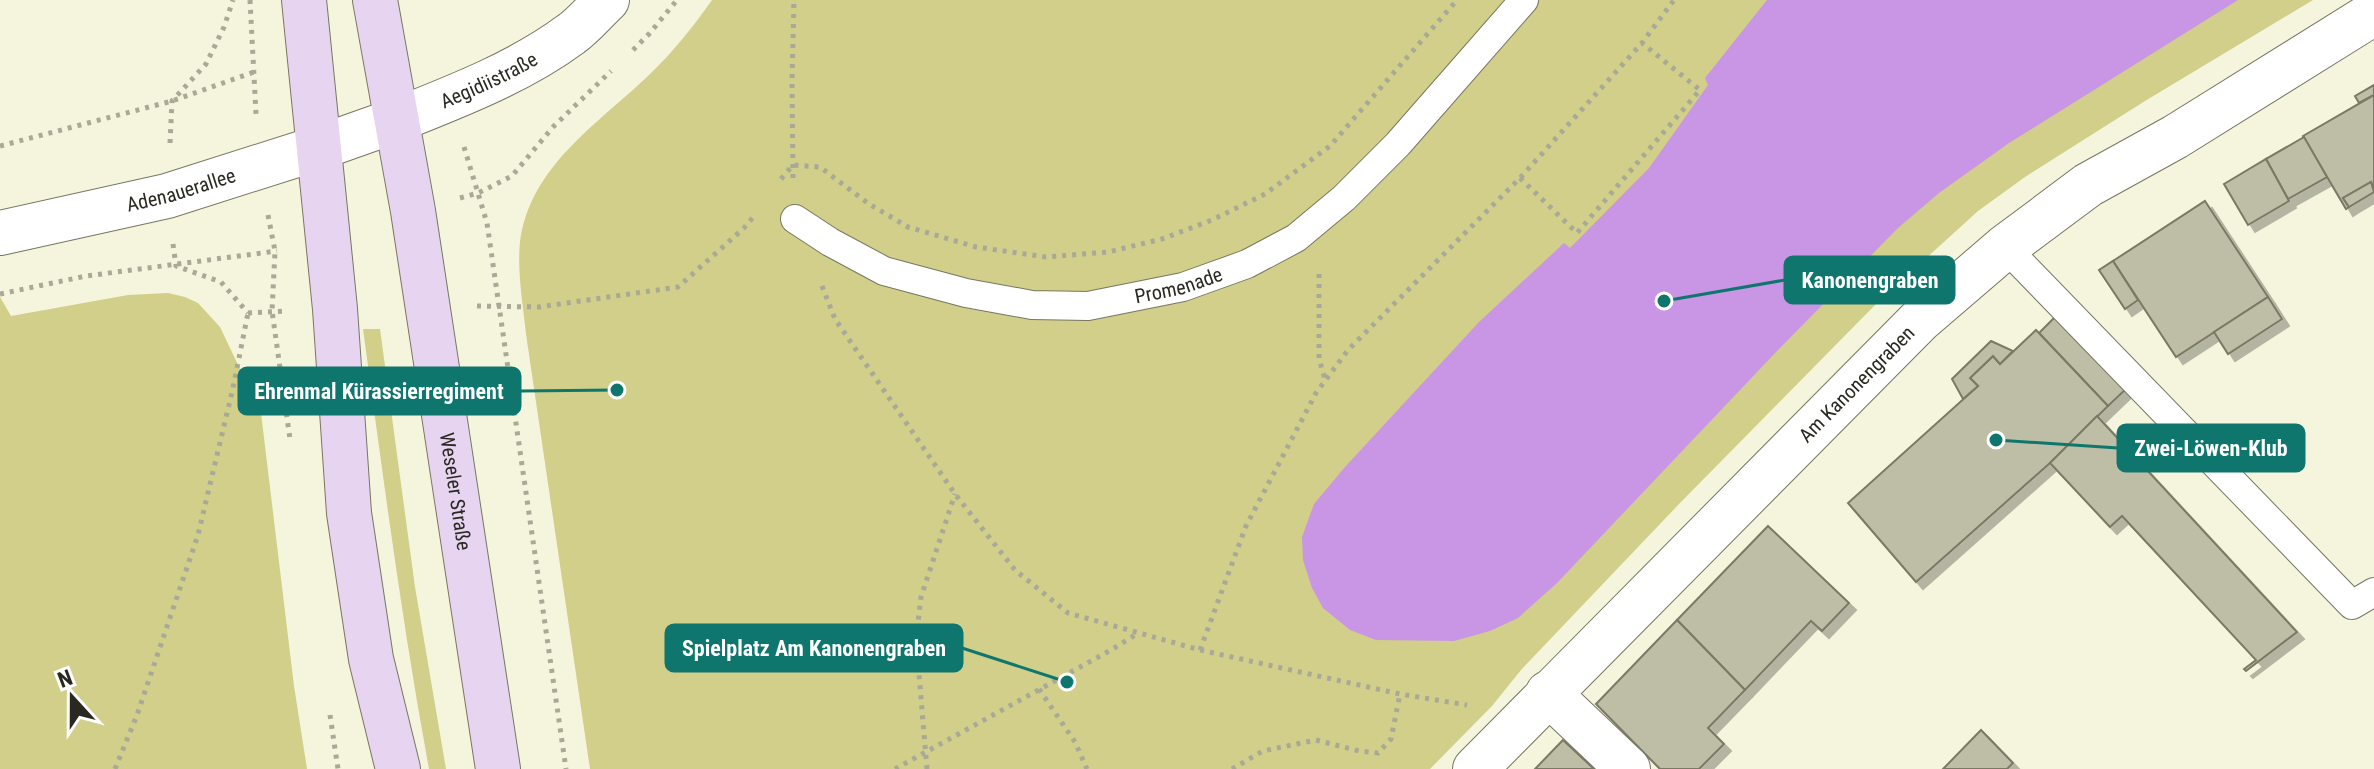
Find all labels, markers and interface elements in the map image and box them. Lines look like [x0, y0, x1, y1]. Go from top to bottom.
street label: Aegidiistraße [437, 47, 542, 113]
street label: Adenauerallee [124, 163, 238, 217]
callout: Kanonengraben [1785, 257, 1954, 303]
street label: Promenade [1133, 262, 1226, 308]
text: Kanonengraben [1801, 268, 1939, 293]
street label: Am Kanonengraben [1794, 321, 1919, 447]
callout: Ehrenmal Kürassierregiment [239, 368, 520, 414]
text: Ehrenmal Kürassierregiment [254, 379, 504, 404]
callout: Zwei-Löwen-Klub [2118, 425, 2304, 471]
street label: Weseler Straße [435, 431, 477, 552]
text: Zwei-Löwen-Klub [2134, 436, 2288, 461]
callout: Spielplatz Am Kanonengraben [666, 625, 962, 671]
text: Spielplatz Am Kanonengraben [682, 636, 946, 661]
north arrow [32, 657, 112, 737]
text: N [54, 665, 76, 693]

